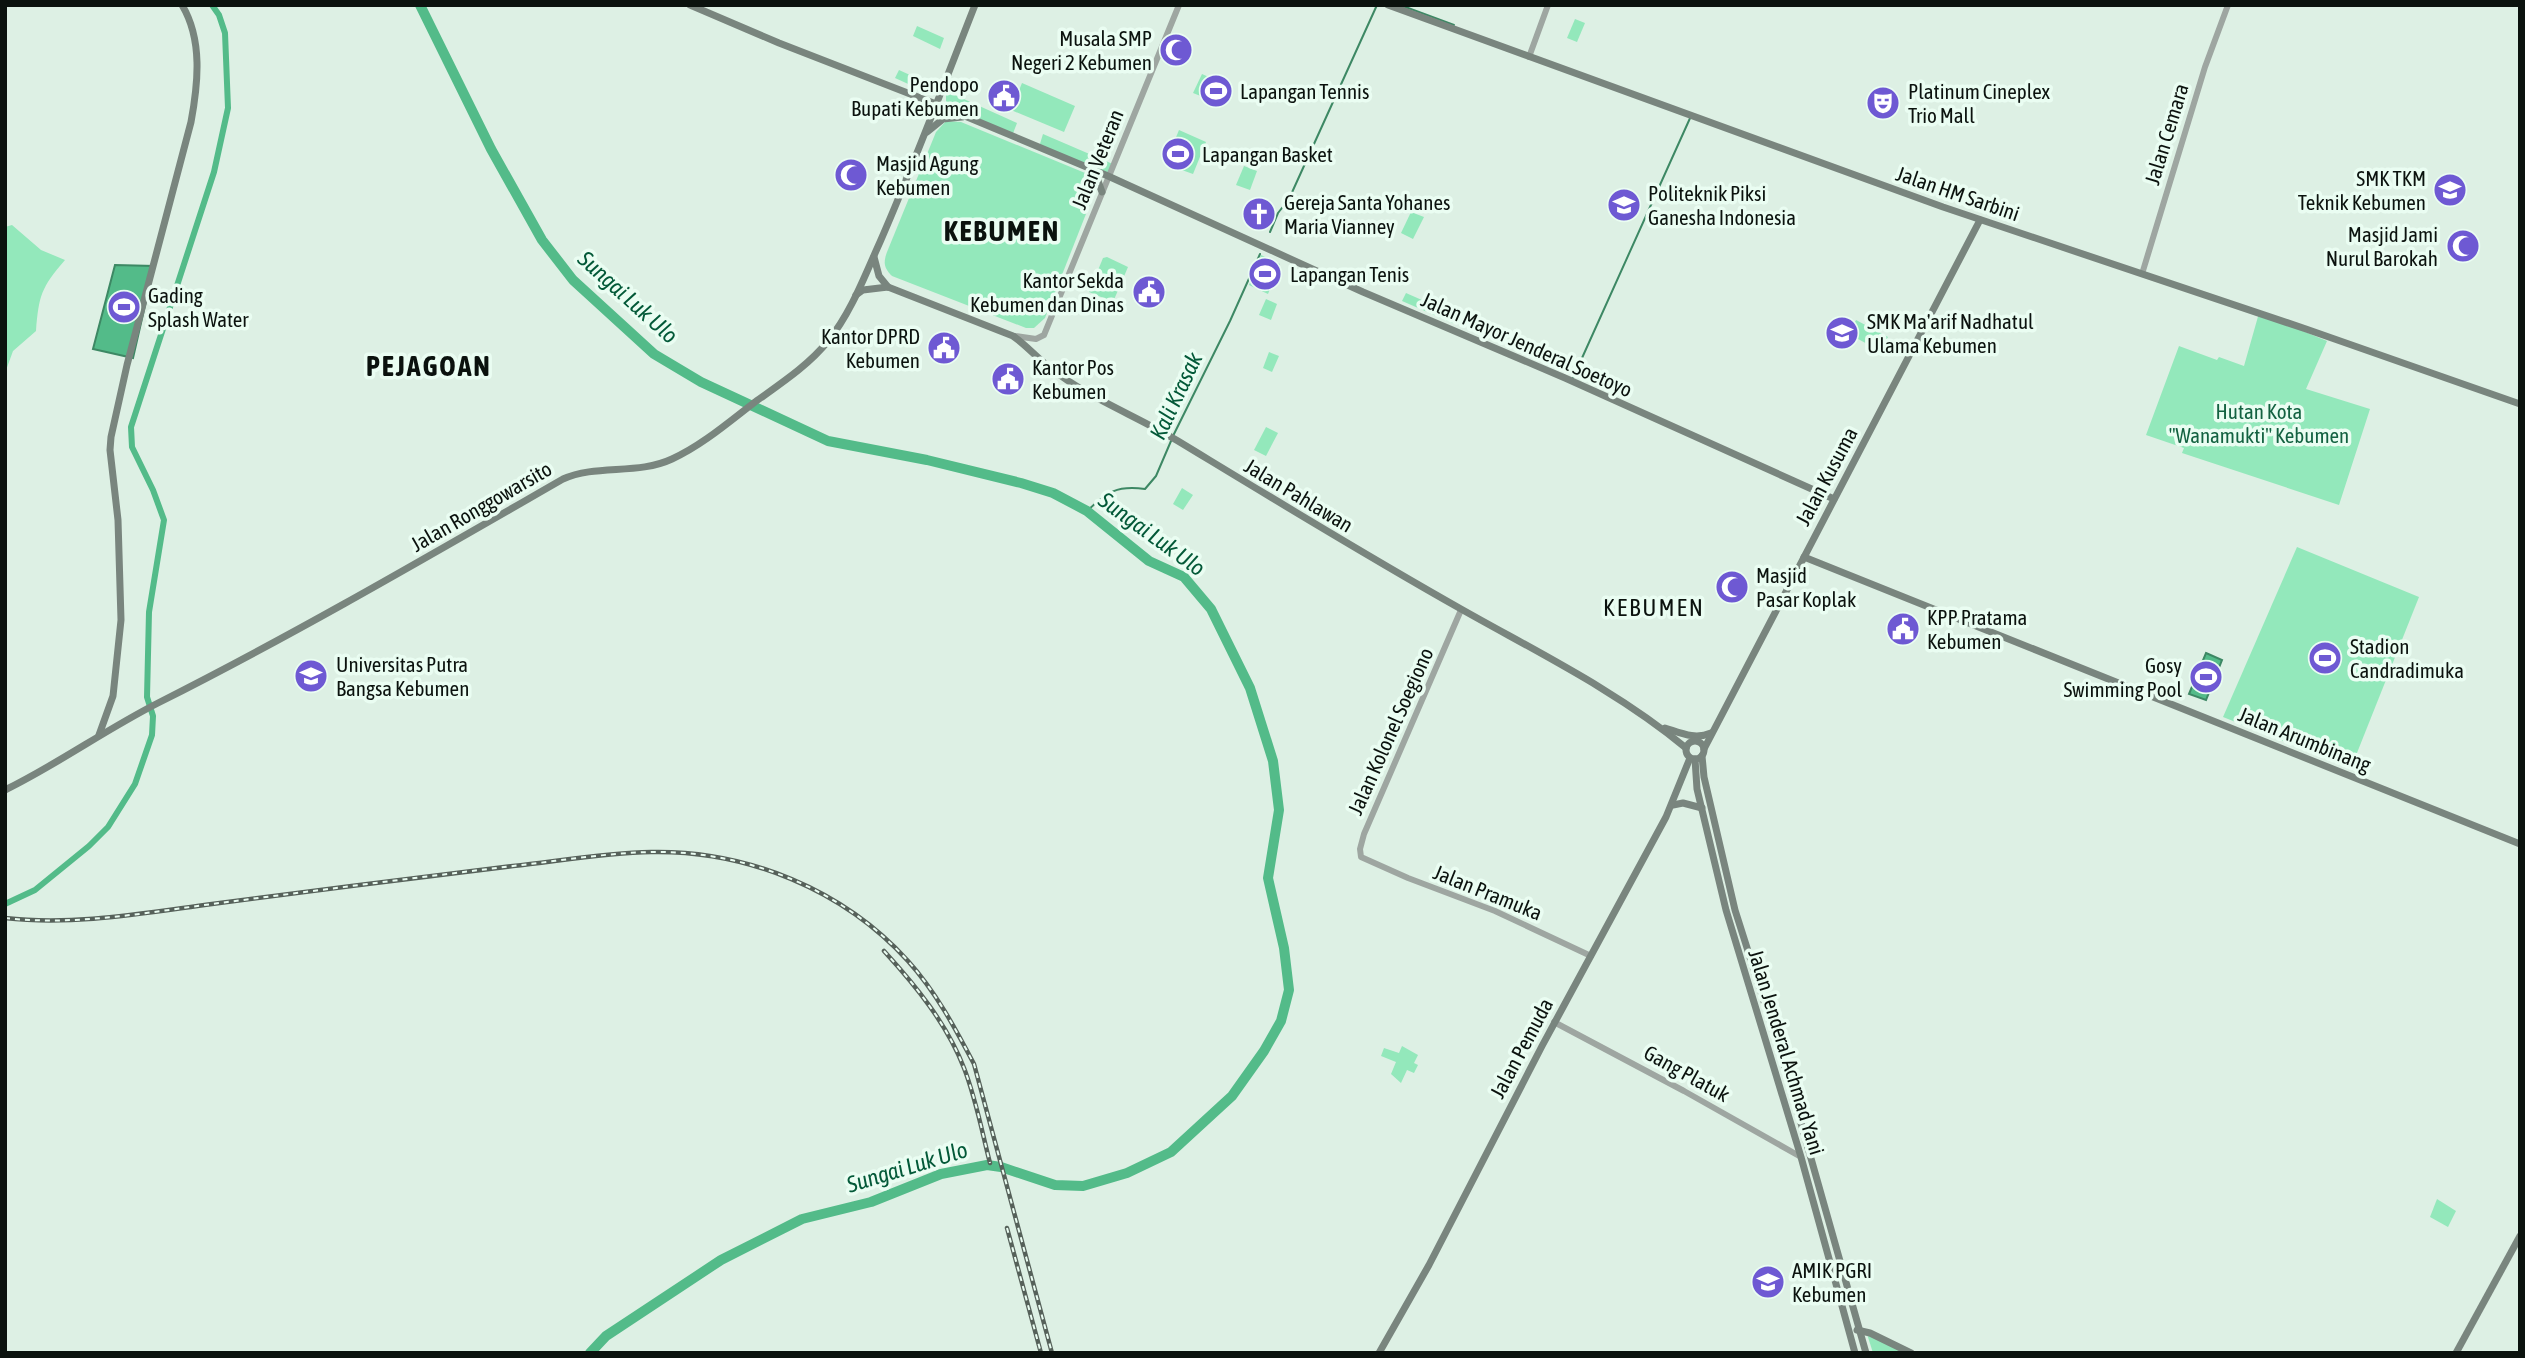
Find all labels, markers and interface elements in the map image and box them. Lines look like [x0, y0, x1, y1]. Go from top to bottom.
place label: Musala SMP Negeri 2 Kebumen [1011, 26, 1152, 74]
mosque icon: Musala SMP Negeri 2 Kebumen [1157, 31, 1195, 69]
place label: Pendopo Bupati Kebumen [851, 72, 979, 120]
sports icon: Lapangan Tennis [1197, 72, 1235, 110]
public building icon: Pendopo Bupati Kebumen [985, 77, 1023, 115]
place label: Lapangan Tennis [1240, 79, 1369, 103]
place label: Platinum Cineplex Trio Mall [1908, 79, 2050, 127]
street label: Jalan Cemara [2139, 81, 2193, 187]
theatre icon: Platinum Cineplex Trio Mall [1864, 84, 1902, 122]
street label: Jalan Veteran [1066, 106, 1128, 212]
sports icon: Lapangan Basket [1159, 135, 1197, 173]
place label: Lapangan Basket [1202, 142, 1333, 166]
place label: Masjid Agung Kebumen [876, 151, 978, 199]
mosque icon: Masjid Agung Kebumen [832, 156, 870, 194]
street label: Jalan HM Sarbini [1893, 161, 2023, 225]
place label: SMK TKM Teknik Kebumen [2298, 166, 2426, 214]
school or university icon: SMK TKM Teknik Kebumen [2431, 171, 2469, 209]
place label: Politeknik Piksi Ganesha Indonesia [1648, 181, 1796, 229]
school or university icon: Politeknik Piksi Ganesha Indonesia [1605, 186, 1643, 224]
place label: Gereja Santa Yohanes Maria Vianney [1284, 190, 1450, 238]
church icon: Gereja Santa Yohanes Maria Vianney [1240, 195, 1278, 233]
district label: KEBUMEN [944, 215, 1060, 247]
place label: Masjid Jami Nurul Barokah [2326, 222, 2438, 270]
mosque icon: Masjid Jami Nurul Barokah [2444, 227, 2482, 265]
water label: Sungai Luk Ulo [572, 245, 683, 348]
sports icon: Lapangan Tenis [1246, 255, 1284, 293]
place label: Lapangan Tenis [1290, 262, 1409, 286]
place label: Kantor Sekda Kebumen dan Dinas [970, 268, 1124, 316]
public building icon: Kantor Sekda Kebumen dan Dinas [1130, 273, 1168, 311]
place label: Gading Splash Water [148, 283, 249, 331]
street label: Jalan Mayor Jenderal Soetoyo [1418, 287, 1636, 401]
sports icon: Gading Splash Water [105, 288, 143, 326]
place label: SMK Ma'arif Nadhatul Ulama Kebumen [1867, 309, 2034, 357]
school or university icon: SMK Ma'arif Nadhatul Ulama Kebumen [1823, 314, 1861, 352]
place label: Kantor DPRD Kebumen [821, 324, 920, 372]
public building icon: Kantor DPRD Kebumen [925, 329, 963, 367]
water label: Kali Krasak [1145, 348, 1208, 444]
district label: PEJAGOAN [366, 350, 492, 382]
place label: Kantor Pos Kebumen [1032, 355, 1114, 403]
public building icon: Kantor Pos Kebumen [989, 360, 1027, 398]
park label: Hutan Kota "Wanamukti" Kebumen [2169, 399, 2349, 447]
street label: Jalan Kusuma [1790, 423, 1862, 529]
street label: Jalan Pahlawan [1240, 453, 1358, 537]
street label: Jalan Ronggowarsito [406, 456, 556, 556]
water label: Sungai Luk Ulo [1093, 486, 1210, 581]
place label: Masjid Pasar Koplak [1756, 563, 1856, 611]
mosque icon: Masjid Pasar Koplak [1713, 568, 1751, 606]
district label: KEBUMEN [1603, 594, 1705, 621]
place label: KPP Pratama Kebumen [1927, 605, 2027, 653]
public building icon: KPP Pratama Kebumen [1884, 610, 1922, 648]
place label: Stadion Candradimuka [2350, 634, 2464, 682]
sports icon: Stadion Candradimuka [2306, 639, 2344, 677]
street label: Jalan Kolonel Soegiono [1342, 644, 1438, 818]
place label: Universitas Putra Bangsa Kebumen [336, 652, 469, 700]
place label: Gosy Swimming Pool [2063, 653, 2182, 701]
school or university icon: Universitas Putra Bangsa Kebumen [292, 657, 330, 695]
sports icon: Gosy Swimming Pool [2187, 658, 2225, 696]
street label: Jalan Arumbinang [2235, 702, 2375, 776]
street label: Jalan Pramuka [1430, 859, 1546, 925]
street label: Jalan Jenderal Achmad Yani [1744, 946, 1830, 1158]
street label: Jalan Pemuda [1485, 994, 1557, 1102]
street label: Gang Platuk [1640, 1040, 1734, 1106]
water label: Sungai Luk Ulo [843, 1136, 971, 1198]
place label: AMIK PGRI Kebumen [1792, 1258, 1872, 1306]
school or university icon: AMIK PGRI Kebumen [1749, 1263, 1787, 1301]

